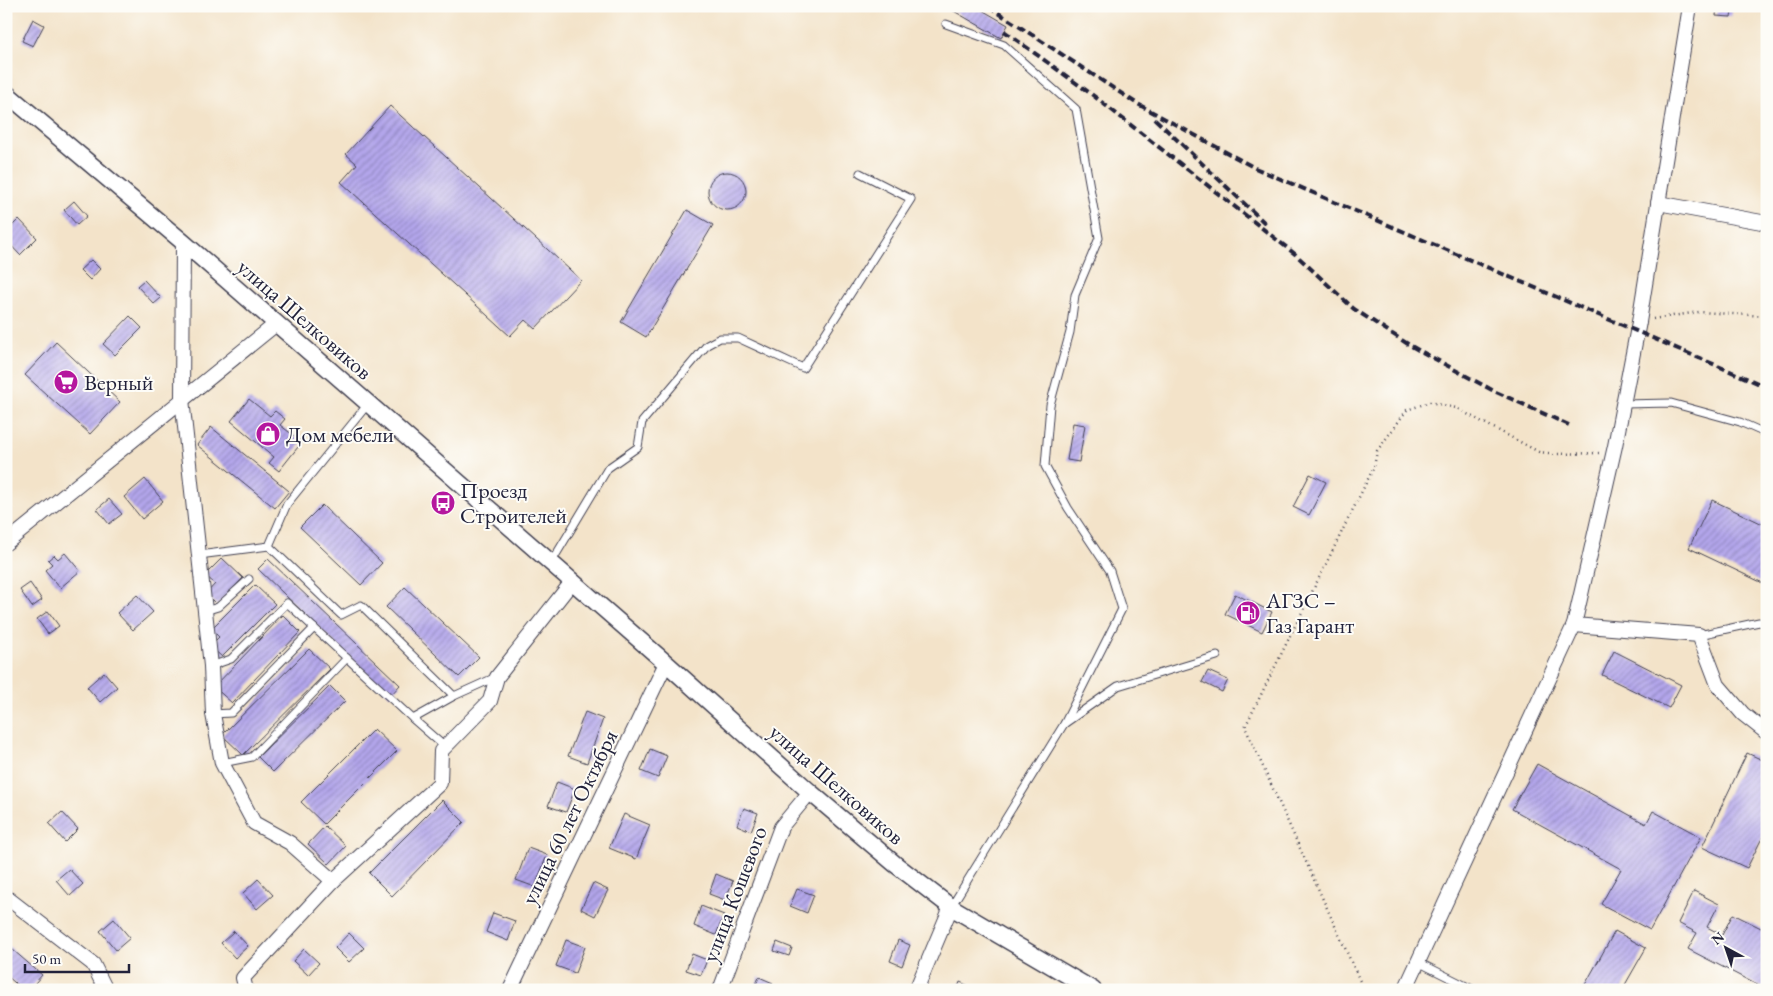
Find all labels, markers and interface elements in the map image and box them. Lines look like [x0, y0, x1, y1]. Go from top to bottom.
street label: улица Шелковиков [231, 253, 378, 386]
place label: Верный [84, 368, 154, 397]
supermarket icon: Верный [53, 369, 79, 395]
place label: Дом мебели [286, 420, 394, 449]
shop icon: Дом мебели [255, 421, 281, 447]
place label: Проезд Строителей [460, 476, 567, 530]
bus stop icon: Проезд Строителей [430, 490, 456, 516]
place label: АГЗС – Газ Гарант [1265, 586, 1354, 640]
fuel station icon: АГЗС – Газ Гарант [1235, 600, 1261, 626]
street label: улица Шелковиков [763, 718, 910, 851]
street label: улица 60 лет Октября [515, 725, 624, 909]
street label: улица Кошевого [695, 822, 774, 966]
north arrow [1700, 924, 1750, 974]
text: N [1708, 927, 1728, 949]
scale bar [25, 941, 129, 973]
text: 50 m [32, 949, 61, 968]

